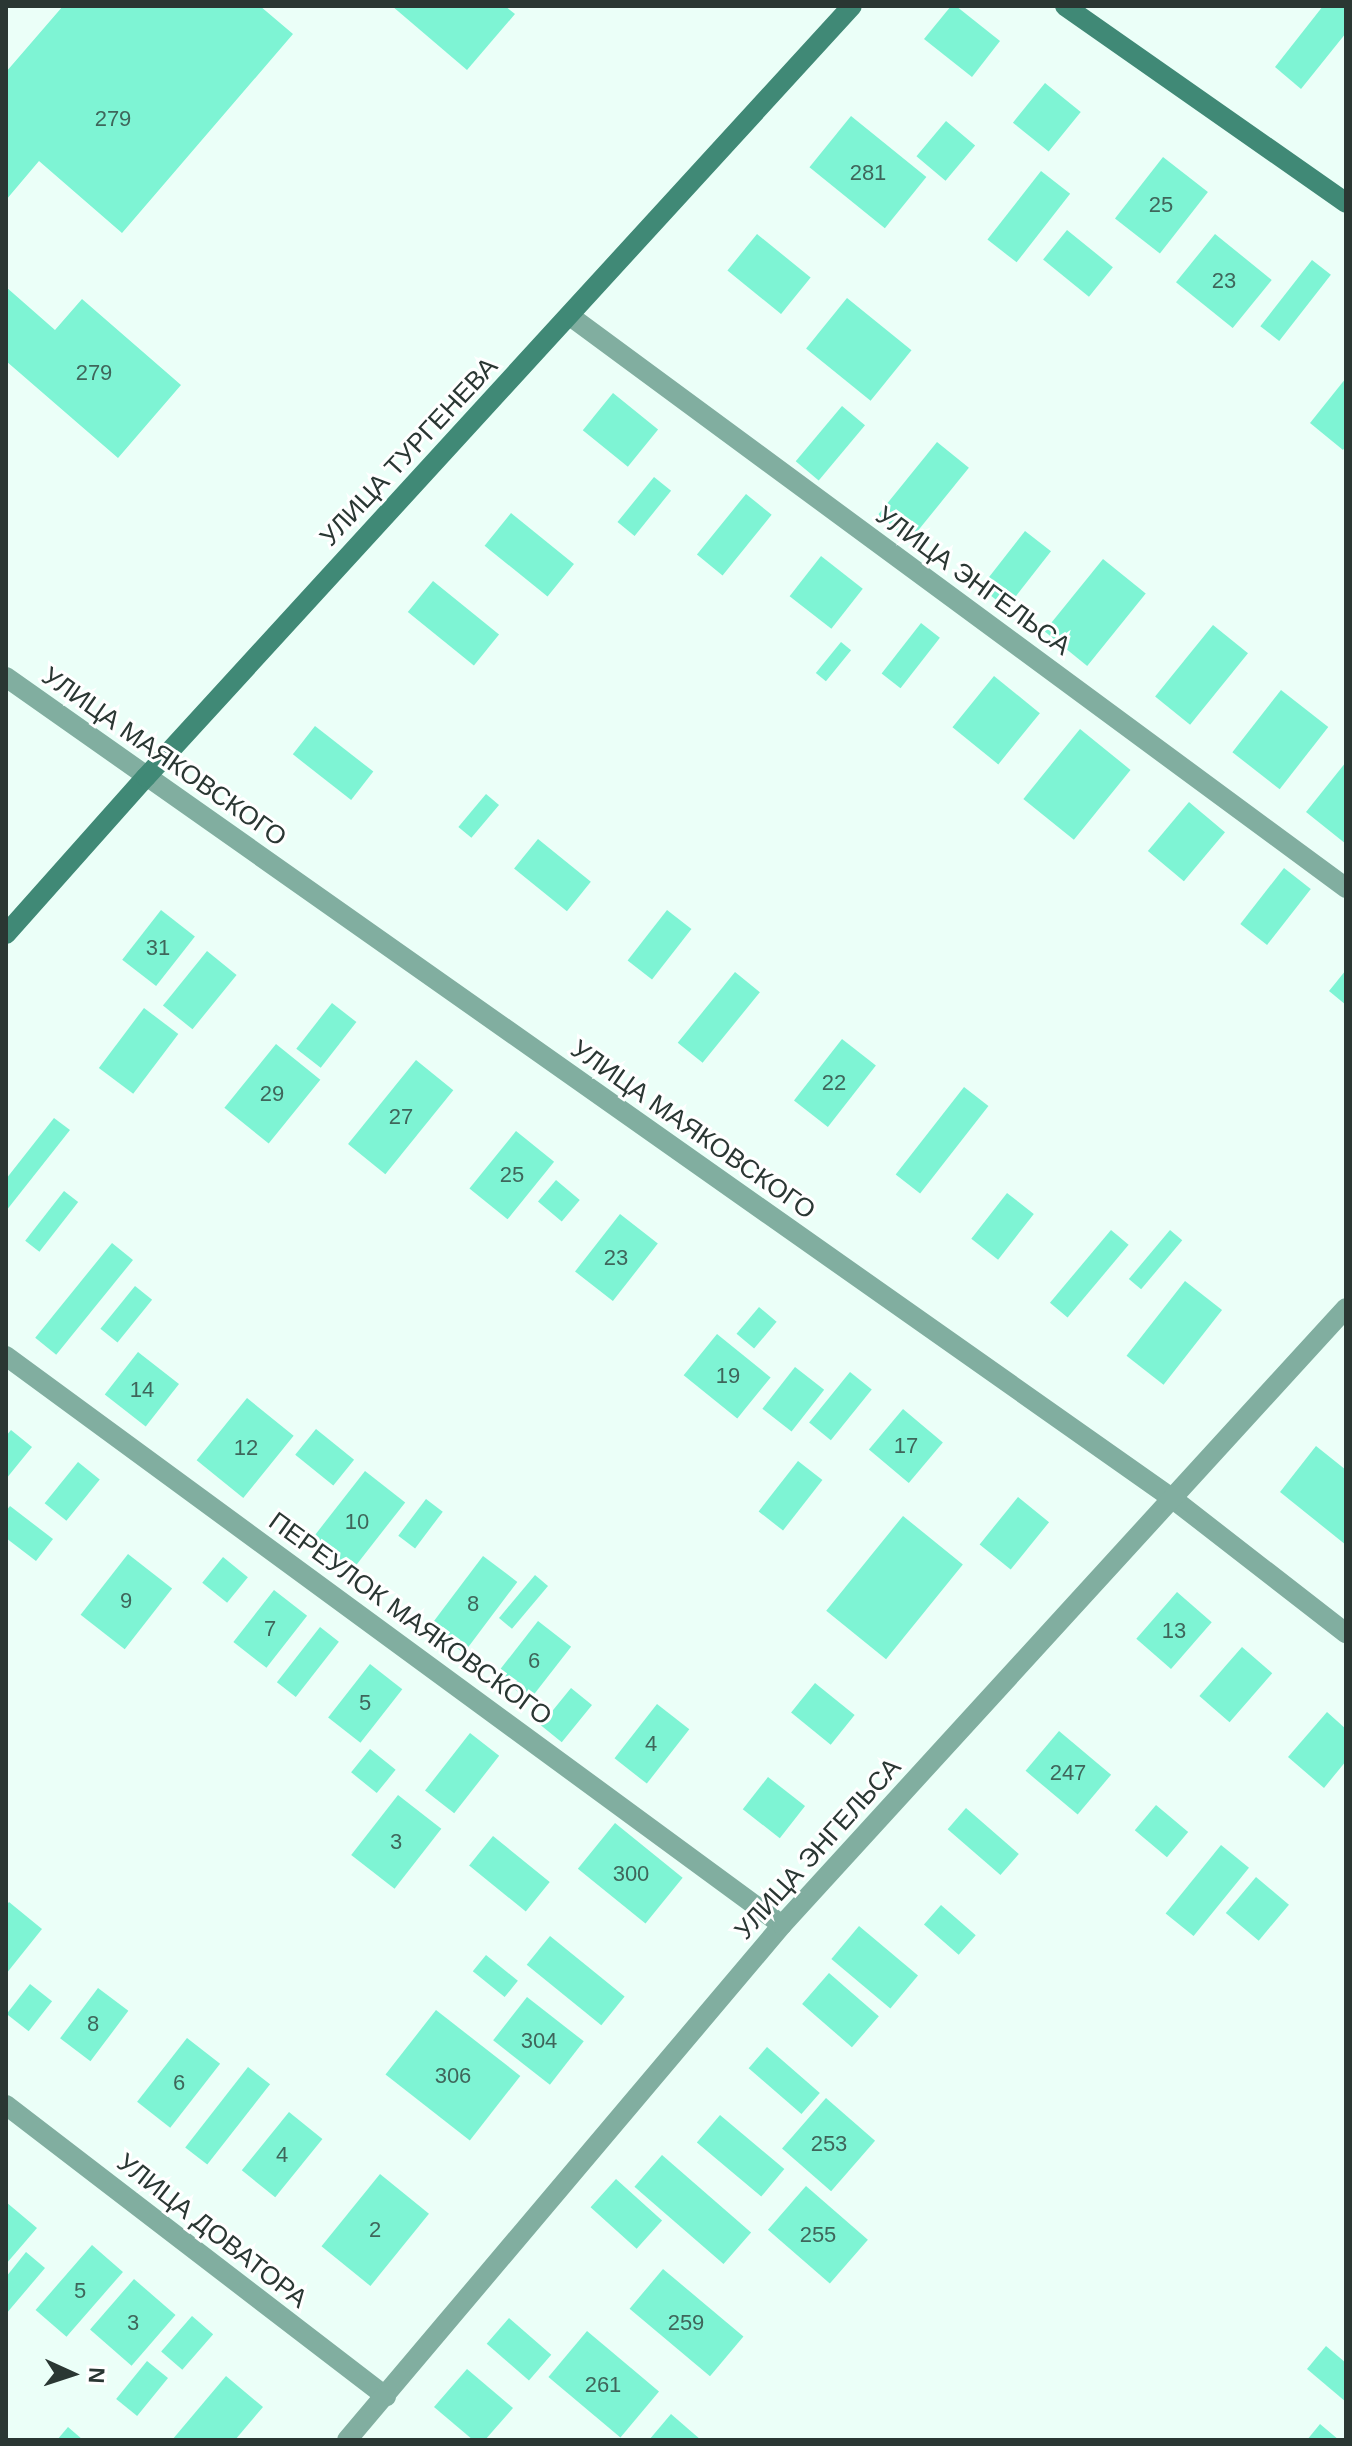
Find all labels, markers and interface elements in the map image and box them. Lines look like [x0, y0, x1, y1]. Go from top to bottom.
house number: 279 [95, 106, 131, 132]
house number: 281 [850, 160, 886, 186]
house number: 25 [1149, 192, 1173, 218]
house number: 23 [1212, 268, 1236, 294]
street label: УЛИЦА ТУРГЕНЕВА [314, 351, 504, 553]
house number: 279 [76, 360, 112, 386]
street label: УЛИЦА ЭНГЕЛЬСА [870, 500, 1076, 662]
street label: УЛИЦА МАЯКОВСКОГО [36, 661, 292, 853]
house number: 31 [146, 935, 170, 961]
street label: УЛИЦА МАЯКОВСКОГО [565, 1034, 821, 1226]
house number: 22 [822, 1070, 846, 1096]
house number: 29 [260, 1081, 284, 1107]
house number: 27 [389, 1104, 413, 1130]
house number: 25 [500, 1162, 524, 1188]
house number: 23 [604, 1245, 628, 1271]
house number: 19 [716, 1363, 740, 1389]
house number: 14 [130, 1377, 154, 1403]
house number: 17 [894, 1433, 918, 1459]
house number: 12 [234, 1435, 258, 1461]
street label: ПЕРЕУЛОК МАЯКОВСКОГО [262, 1506, 558, 1732]
house number: 10 [345, 1509, 369, 1535]
house number: 9 [120, 1588, 132, 1614]
house number: 8 [467, 1591, 479, 1617]
house number: 7 [264, 1616, 276, 1642]
house number: 13 [1162, 1618, 1186, 1644]
house number: 6 [528, 1648, 540, 1674]
house number: 5 [359, 1690, 371, 1716]
house number: 4 [645, 1731, 657, 1757]
street label: УЛИЦА ЭНГЕЛЬСА [728, 1752, 908, 1946]
house number: 247 [1050, 1760, 1086, 1786]
house number: 3 [390, 1829, 402, 1855]
house number: 300 [613, 1861, 649, 1887]
house number: 8 [87, 2011, 99, 2037]
house number: 304 [521, 2028, 557, 2054]
house number: 306 [435, 2063, 471, 2089]
house number: 6 [173, 2070, 185, 2096]
house number: 253 [811, 2131, 847, 2157]
house number: 4 [276, 2142, 288, 2168]
street label: УЛИЦА ДОВАТОРА [111, 2147, 313, 2315]
house number: 2 [369, 2217, 381, 2243]
house number: 255 [800, 2222, 836, 2248]
house number: 5 [74, 2278, 86, 2304]
house number: 3 [127, 2310, 139, 2336]
house number: 259 [668, 2310, 704, 2336]
north arrow [32, 2334, 112, 2414]
text: N [84, 2367, 109, 2384]
house number: 261 [585, 2372, 621, 2398]

